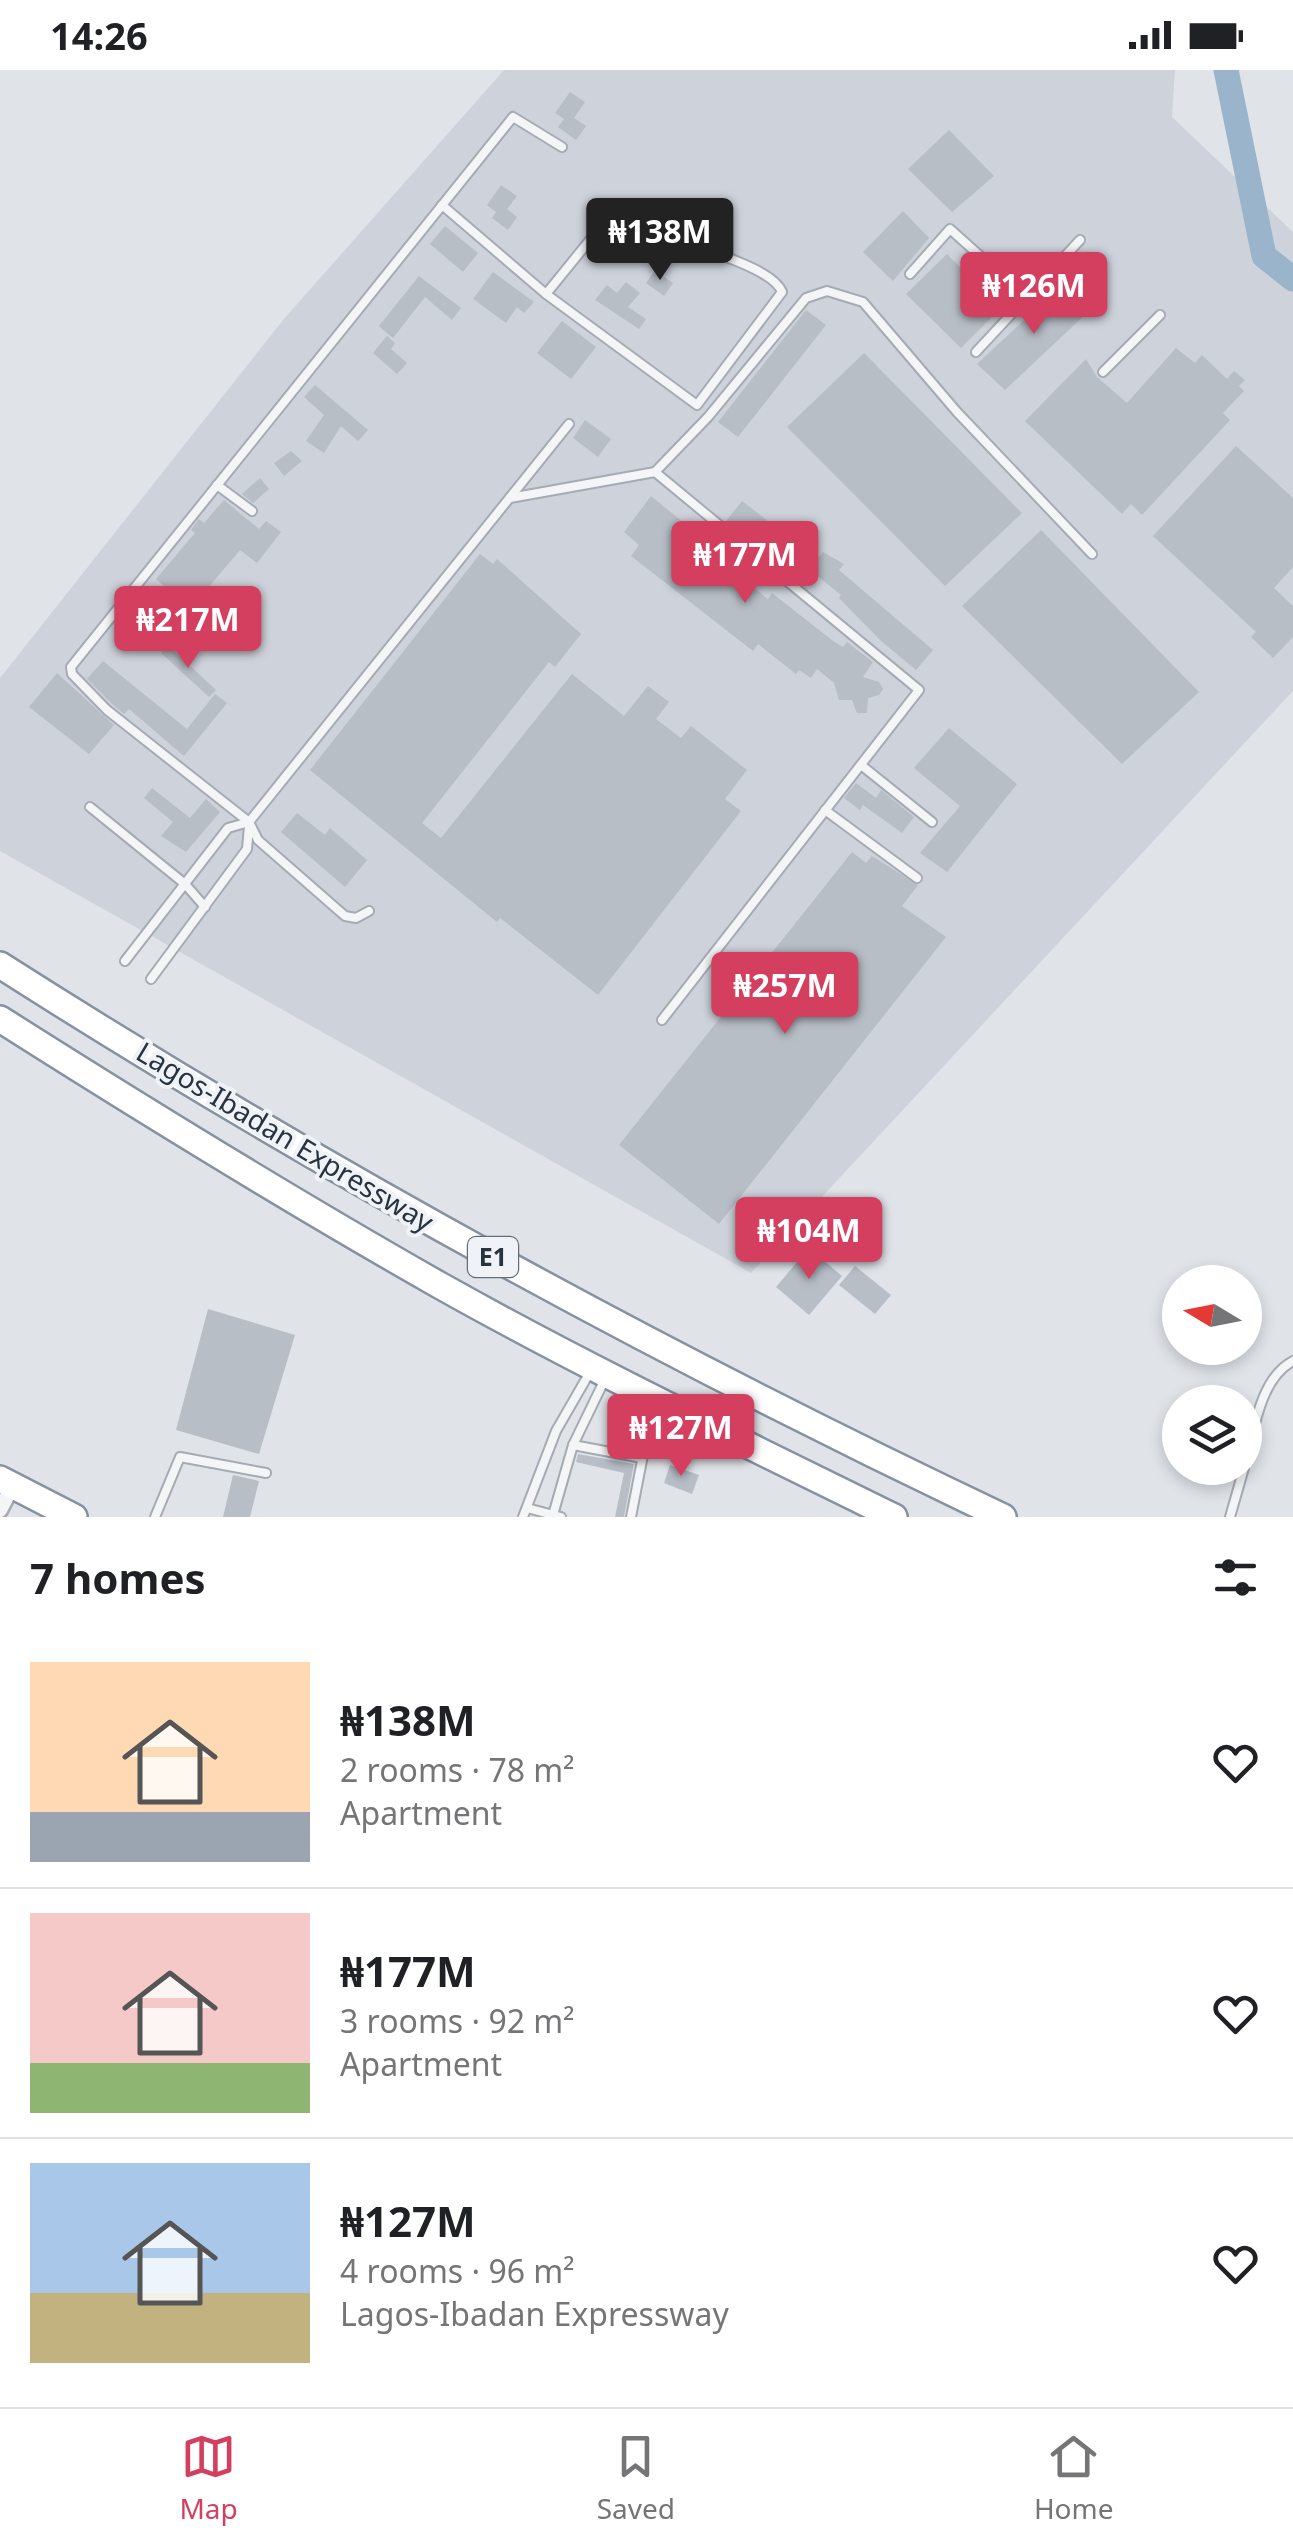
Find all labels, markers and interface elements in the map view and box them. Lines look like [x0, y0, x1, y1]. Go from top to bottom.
text: 14:26 [50, 9, 148, 61]
pin: ₦138M [590, 198, 730, 283]
text: ₦138M [608, 209, 712, 252]
pin: ₦126M [964, 252, 1104, 337]
text: ₦126M [982, 263, 1086, 306]
pin: ₦177M [675, 521, 815, 606]
text: ₦177M [693, 532, 797, 575]
pin: ₦217M [118, 586, 258, 671]
text: ₦217M [136, 597, 240, 640]
pin: ₦257M [715, 952, 855, 1037]
text: ₦257M [733, 963, 837, 1006]
street label: Lagos-Ibadan Expressway [130, 1032, 442, 1240]
pin: ₦104M [739, 1197, 879, 1282]
text: ₦104M [757, 1208, 861, 1251]
road number: E1 [468, 1237, 518, 1277]
north arrow [1162, 1265, 1262, 1365]
map controls [1162, 1265, 1262, 1485]
button: layers [1162, 1385, 1262, 1485]
pin: ₦127M [611, 1394, 751, 1479]
text: ₦127M [629, 1405, 733, 1448]
text: 7 homes [30, 1549, 206, 1606]
icon: filters [1208, 1550, 1263, 1605]
text: ₦138M [340, 1691, 476, 1748]
icon: home [110, 1702, 230, 1822]
icon: heart [1208, 1735, 1263, 1790]
text: 2 rooms · 78 m² [340, 1748, 574, 1791]
text: Apartment [340, 1791, 502, 1834]
text: ₦177M [340, 1942, 476, 1999]
icon: home [110, 1953, 230, 2073]
icon: heart [1208, 1986, 1263, 2041]
text: 3 rooms · 92 m² [340, 1999, 574, 2042]
text: Apartment [340, 2042, 502, 2085]
text: ₦127M [340, 2192, 476, 2249]
icon: home [110, 2203, 230, 2323]
icon: heart [1208, 2236, 1263, 2291]
text: 4 rooms · 96 m² [340, 2249, 574, 2292]
text: Lagos-Ibadan Expressway [340, 2292, 729, 2335]
tab: Map [179, 2429, 238, 2527]
tab: Saved [597, 2429, 675, 2527]
tab: Home [1034, 2429, 1114, 2527]

